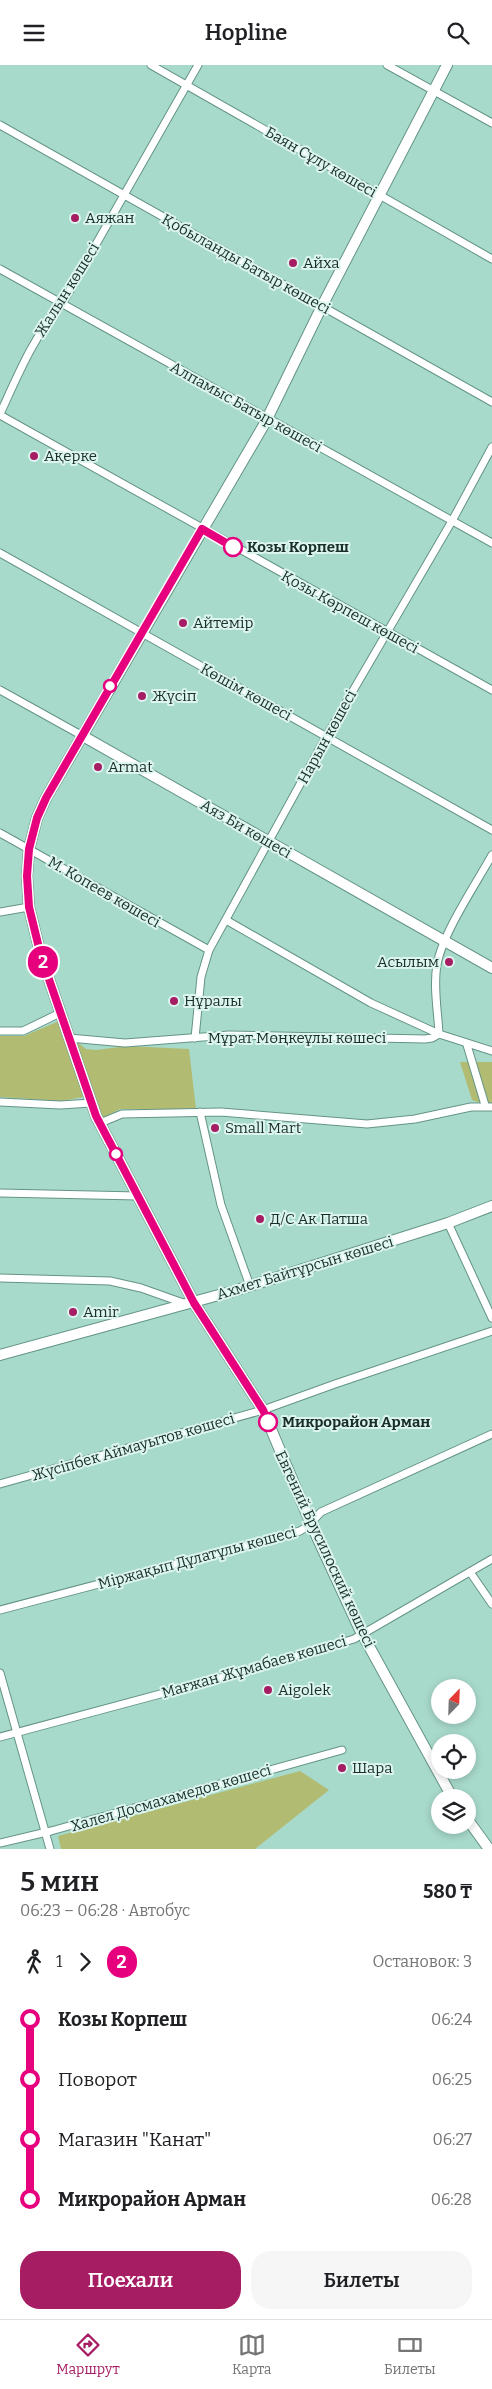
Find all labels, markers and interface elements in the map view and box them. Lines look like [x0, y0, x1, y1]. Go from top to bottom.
icon: menu [20, 19, 48, 47]
text: Hopline [205, 19, 287, 46]
icon: search [444, 19, 472, 47]
street label: Баян Сұлу көшесі [262, 123, 380, 201]
place label: Аяжан [85, 209, 134, 227]
street label: Қобыланды Батыр көшесі [159, 210, 334, 318]
marker: Аяжан [69, 212, 81, 224]
street label: Жалын көшесі [31, 239, 103, 340]
place label: Айха [303, 254, 339, 272]
marker: Айха [287, 257, 299, 269]
street label: Алпамыс Батыр көшесі [167, 358, 325, 456]
place label: Ақерке [44, 447, 97, 465]
marker: Ақерке [28, 450, 40, 462]
marker: Козы Корпеш [223, 537, 243, 557]
place label: Козы Корпеш [247, 538, 349, 556]
street label: Қозы Көрпеш көшесі [278, 567, 422, 658]
place label: Айтемір [193, 614, 254, 632]
marker: Айтемір [177, 617, 189, 629]
street label: Көшім көшесі [197, 660, 295, 725]
unlabelled marker [103, 679, 117, 693]
place label: Жүсіп [152, 687, 197, 705]
street label: Нарын көшесі [294, 687, 360, 787]
marker: Жүсіп [136, 690, 148, 702]
place label: Armat [108, 758, 153, 776]
marker: Armat [92, 761, 104, 773]
street label: Аяз Би көшесі [197, 796, 295, 863]
street label: М. Копеев көшесі [45, 853, 164, 932]
line badge: 2 [27, 946, 59, 978]
text: 2 [38, 951, 48, 973]
place label: Асылым [377, 953, 439, 971]
marker: Асылым [443, 956, 455, 968]
place label: Нұралы [184, 992, 242, 1010]
marker: Нұралы [168, 995, 180, 1007]
street label: Мұрат Мөңкеұлы көшесі [208, 1029, 387, 1047]
place label: Small Mart [225, 1119, 302, 1137]
marker: Small Mart [209, 1122, 221, 1134]
unlabelled marker [109, 1147, 123, 1161]
place label: Д/С Ак Патша [270, 1210, 368, 1228]
marker: Д/С Ак Патша [254, 1213, 266, 1225]
street label: Ахмет Байтұрсын көшесі [214, 1232, 396, 1303]
place label: Amir [83, 1303, 119, 1321]
marker: Amir [67, 1306, 79, 1318]
street label: Жүсіпбек Аймауытов көшесі [29, 1409, 237, 1485]
marker: Микрорайон Арман [258, 1412, 278, 1432]
place label: Микрорайон Арман [282, 1413, 430, 1431]
street label: Евгений Брусилоский көшесі [271, 1448, 379, 1651]
street label: Міржақып Дұлатұлы көшесі [96, 1523, 299, 1593]
street label: Мағжан Жұмабаев көшесі [160, 1632, 349, 1702]
north arrow [431, 1679, 476, 1724]
map controls [431, 1679, 476, 1834]
place label: Aigolek [278, 1681, 331, 1699]
marker: Aigolek [262, 1684, 274, 1696]
button: locate [431, 1734, 476, 1779]
place label: Шара [352, 1759, 393, 1777]
street label: Халел Досмахамедов көшесі [69, 1761, 274, 1835]
marker: Шара [336, 1762, 348, 1774]
button: layers [431, 1789, 476, 1834]
text: 5 мин [20, 1865, 99, 1898]
text: 580 ₸ [423, 1880, 472, 1903]
text: 06:23 – 06:28 · Автобус [20, 1901, 190, 1920]
icon: walk [20, 1948, 48, 1976]
icon: forward [71, 1948, 99, 1976]
text: 2 [117, 1951, 127, 1973]
text: 1 [56, 1952, 63, 1971]
text: Остановок: 3 [373, 1952, 472, 1971]
text: Козы Корпеш [58, 2008, 187, 2031]
text: 06:24 [431, 2010, 472, 2029]
text: Поворот [58, 2068, 137, 2091]
text: 06:25 [432, 2070, 472, 2089]
text: Магазин "Канат" [58, 2128, 211, 2151]
text: 06:27 [432, 2130, 472, 2149]
text: Микрорайон Арман [58, 2188, 246, 2211]
text: 06:28 [431, 2190, 472, 2209]
button: Поехали [20, 2251, 241, 2309]
button: Билеты [251, 2251, 472, 2309]
tab: Маршрут [56, 2331, 120, 2378]
tab: Карта [232, 2331, 272, 2378]
tab: Билеты [384, 2331, 436, 2378]

